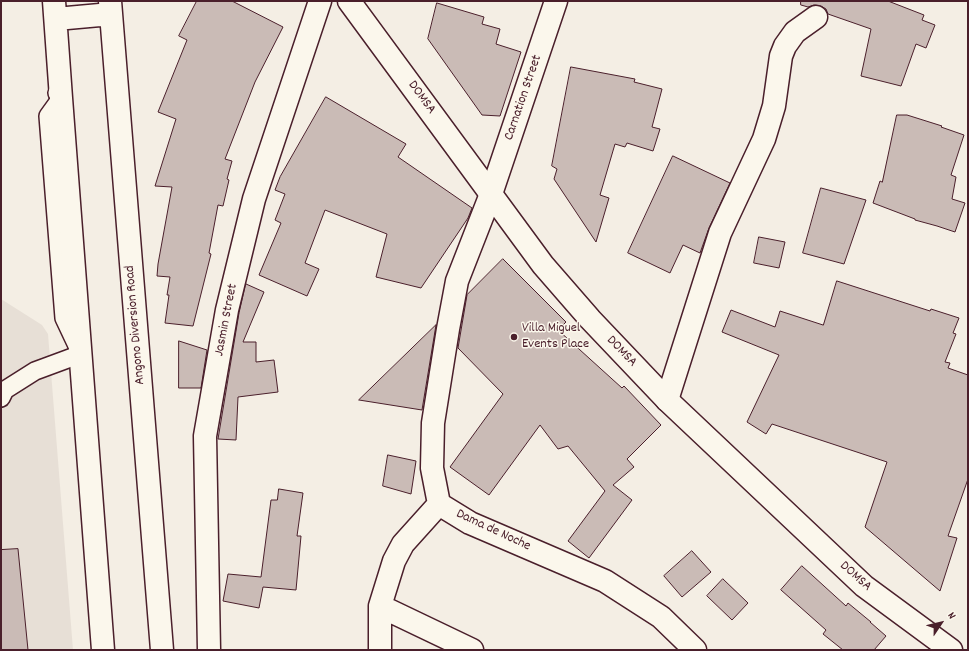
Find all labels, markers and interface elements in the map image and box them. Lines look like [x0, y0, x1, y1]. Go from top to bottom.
street label: Carnation Street [502, 53, 546, 143]
street label: DOMSA [403, 78, 439, 118]
street label: Angono Diversion Road [122, 265, 150, 385]
street label: Jasmin Street [212, 282, 242, 358]
place label: Villa Miguel Events Place [522, 321, 589, 354]
marker: Villa Miguel Events Place [509, 332, 519, 342]
street label: DOMSA [602, 333, 640, 371]
street label: Dama de Noche [453, 506, 533, 556]
street label: DOMSA [836, 558, 874, 596]
north arrow [921, 603, 961, 643]
text: N [943, 609, 959, 623]

